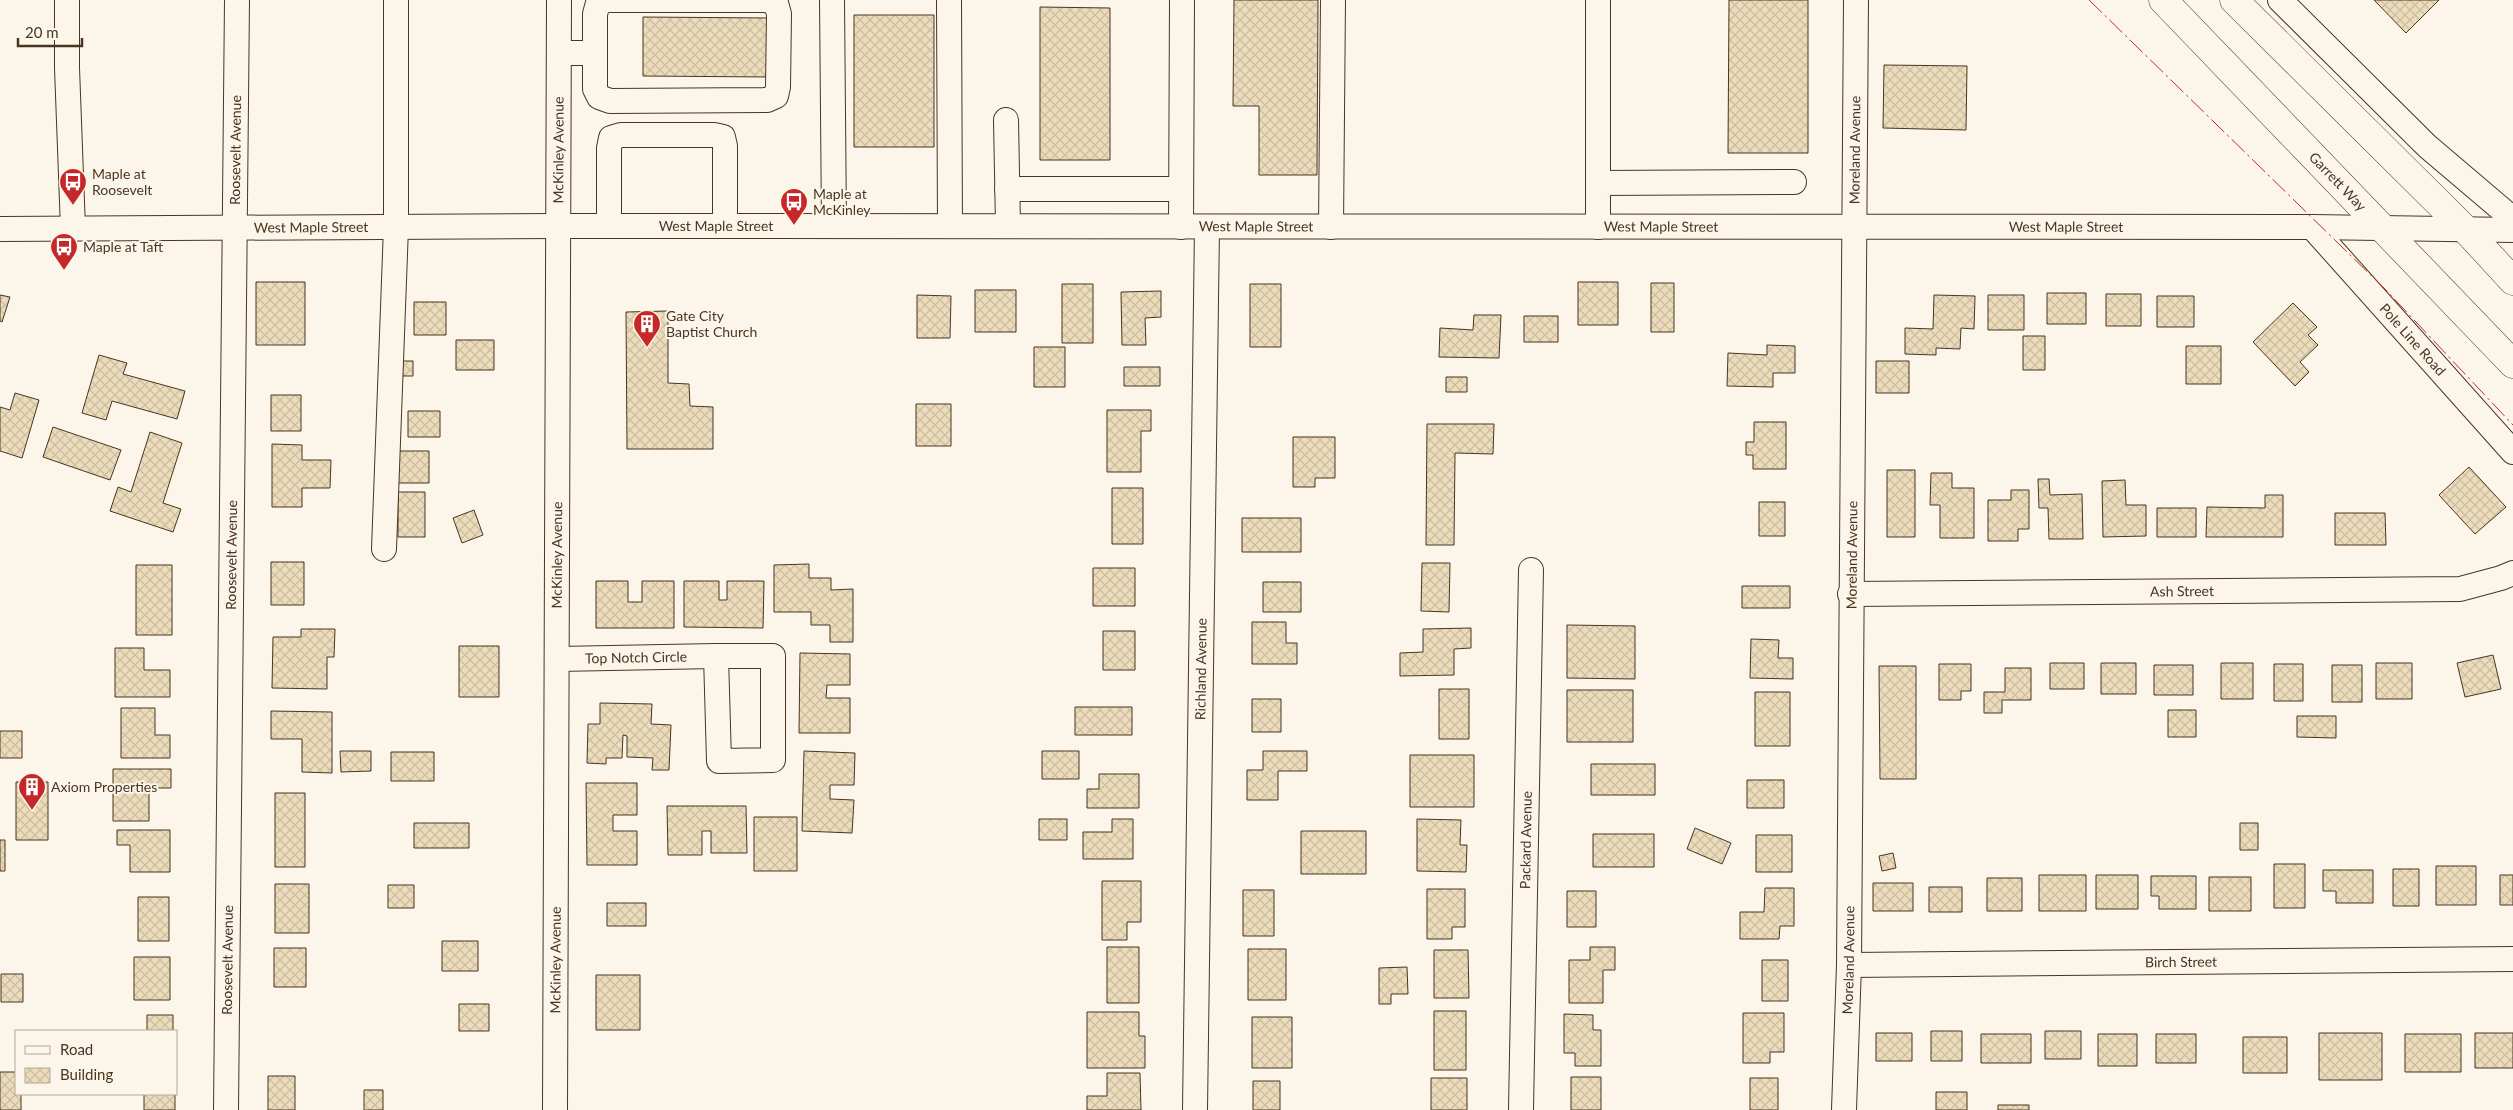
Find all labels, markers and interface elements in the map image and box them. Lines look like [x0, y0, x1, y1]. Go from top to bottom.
scale bar [18, 15, 81, 47]
text: 20 m [25, 23, 59, 41]
street label: Roosevelt Avenue [226, 95, 244, 205]
street label: Moreland Avenue [1846, 96, 1863, 204]
street label: McKinley Avenue [549, 97, 567, 203]
street label: Garrett Way [2306, 148, 2371, 215]
place label: Maple at Roosevelt [92, 165, 152, 198]
bus stop icon: Maple at Roosevelt [58, 167, 88, 206]
place label: Maple at McKinley [813, 185, 871, 218]
bus stop icon: Maple at McKinley [779, 187, 809, 226]
street label: West Maple Street [659, 217, 773, 234]
street label: West Maple Street [1199, 217, 1313, 234]
street label: West Maple Street [254, 218, 368, 236]
street label: West Maple Street [1604, 218, 1718, 235]
street label: West Maple Street [2009, 218, 2123, 235]
bus stop icon: Maple at Taft [49, 232, 79, 271]
place label: Maple at Taft [83, 238, 163, 255]
street label: Pole Line Road [2376, 300, 2450, 379]
place label: Gate City Baptist Church [666, 307, 757, 340]
building icon: Gate City Baptist Church [632, 309, 662, 348]
street label: Roosevelt Avenue [222, 500, 240, 610]
street label: Moreland Avenue [1843, 501, 1860, 609]
street label: McKinley Avenue [548, 502, 565, 608]
street label: Ash Street [2150, 582, 2214, 600]
street label: Richland Avenue [1191, 618, 1210, 720]
street label: Top Notch Circle [585, 648, 687, 666]
building icon: Axiom Properties [17, 772, 47, 811]
place label: Axiom Properties [51, 778, 157, 795]
street label: Packard Avenue [1516, 791, 1535, 889]
street label: Roosevelt Avenue [218, 905, 236, 1015]
street label: Moreland Avenue [1838, 906, 1857, 1015]
street label: McKinley Avenue [546, 907, 564, 1013]
street label: Birch Street [2145, 953, 2217, 970]
legend [15, 1030, 178, 1095]
text: Road [60, 1040, 93, 1058]
text: Building [60, 1065, 113, 1083]

